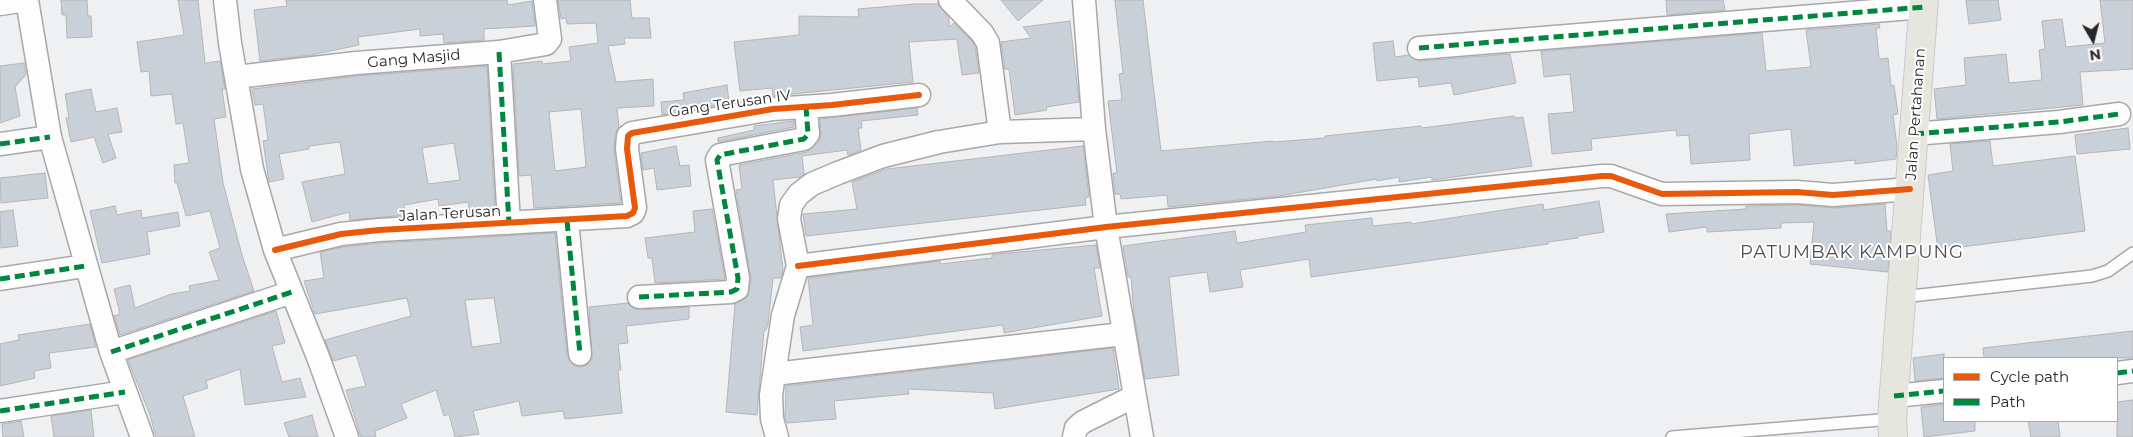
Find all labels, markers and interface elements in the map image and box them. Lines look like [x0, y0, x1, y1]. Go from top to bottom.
north arrow [2068, 15, 2118, 65]
text: N [2088, 45, 2102, 65]
street label: Gang Masjid [367, 46, 461, 72]
street label: Jalan Pertahanan [1902, 48, 1930, 180]
street label: Gang Terusan IV [668, 87, 792, 121]
street label: Jalan Terusan [398, 202, 502, 226]
district label: PATUMBAK KAMPUNG [1738, 242, 1966, 264]
legend [1943, 357, 2118, 422]
text: Cycle path [1990, 367, 2069, 386]
text: Path [1990, 392, 2026, 411]

